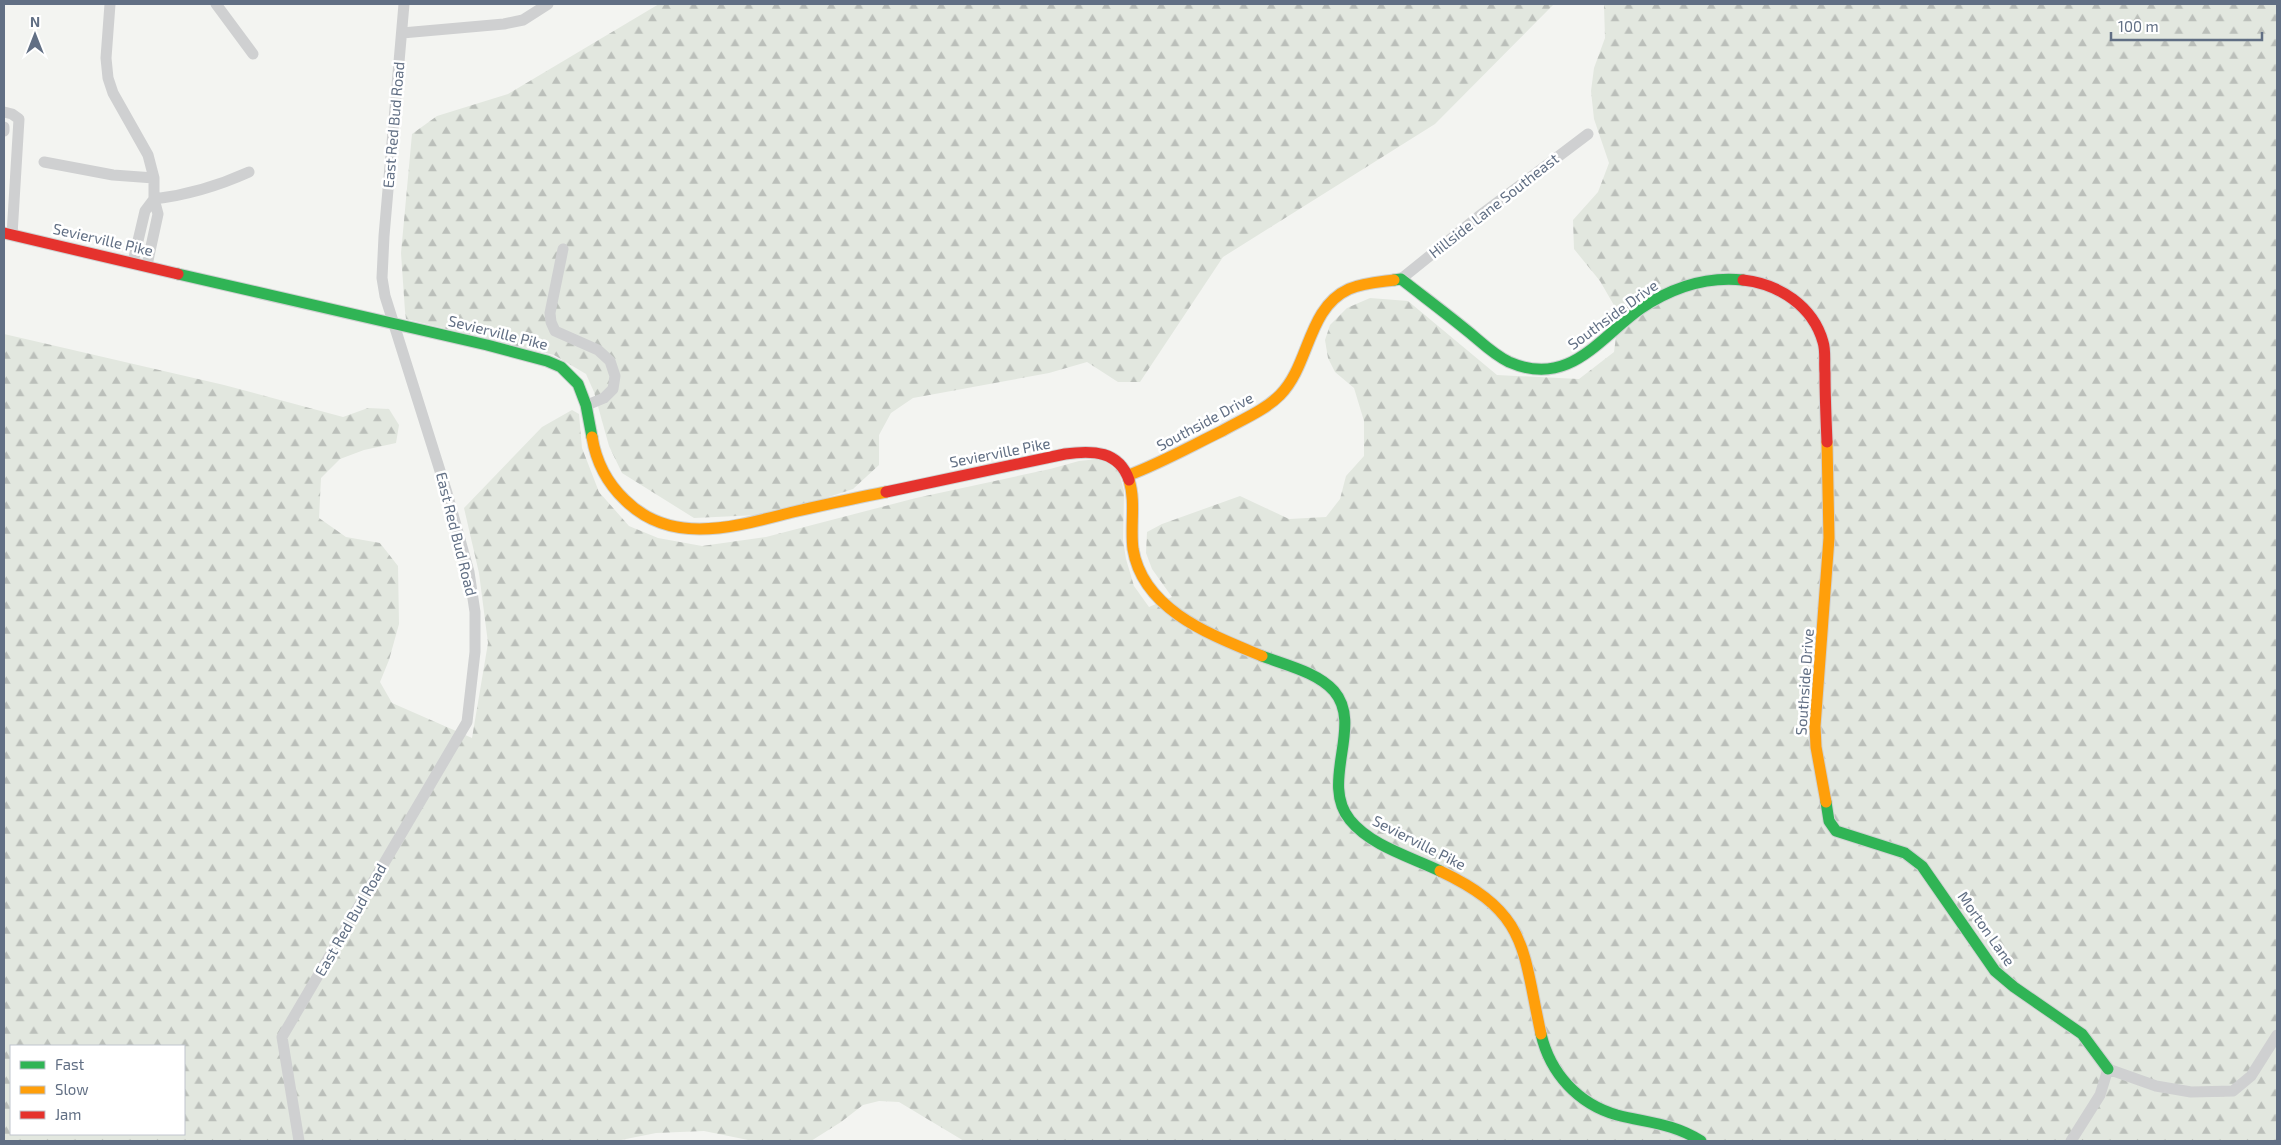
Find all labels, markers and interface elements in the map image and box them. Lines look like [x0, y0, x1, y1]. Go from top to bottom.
north arrow [10, 10, 60, 60]
scale bar [2111, 10, 2262, 42]
text: N [30, 13, 40, 30]
text: 100 m [2118, 17, 2159, 35]
street label: East Red Bud Road [379, 61, 407, 189]
street label: Hillside Lane Southeast [1425, 149, 1562, 261]
street label: Sevierville Pike [51, 219, 155, 259]
street label: Southside Drive [1564, 276, 1661, 353]
street label: Sevierville Pike [446, 311, 550, 353]
street label: Southside Drive [1153, 388, 1256, 454]
street label: Sevierville Pike [948, 433, 1052, 471]
street label: East Red Bud Road [433, 470, 481, 597]
street label: Southside Drive [1791, 628, 1817, 736]
street label: Sevierville Pike [1370, 811, 1469, 873]
street label: East Red Bud Road [311, 860, 390, 979]
street label: Morton Lane [1955, 888, 2019, 969]
legend [10, 1045, 185, 1135]
text: Fast [55, 1055, 85, 1073]
text: Slow [55, 1080, 89, 1098]
text: Jam [55, 1105, 81, 1123]

